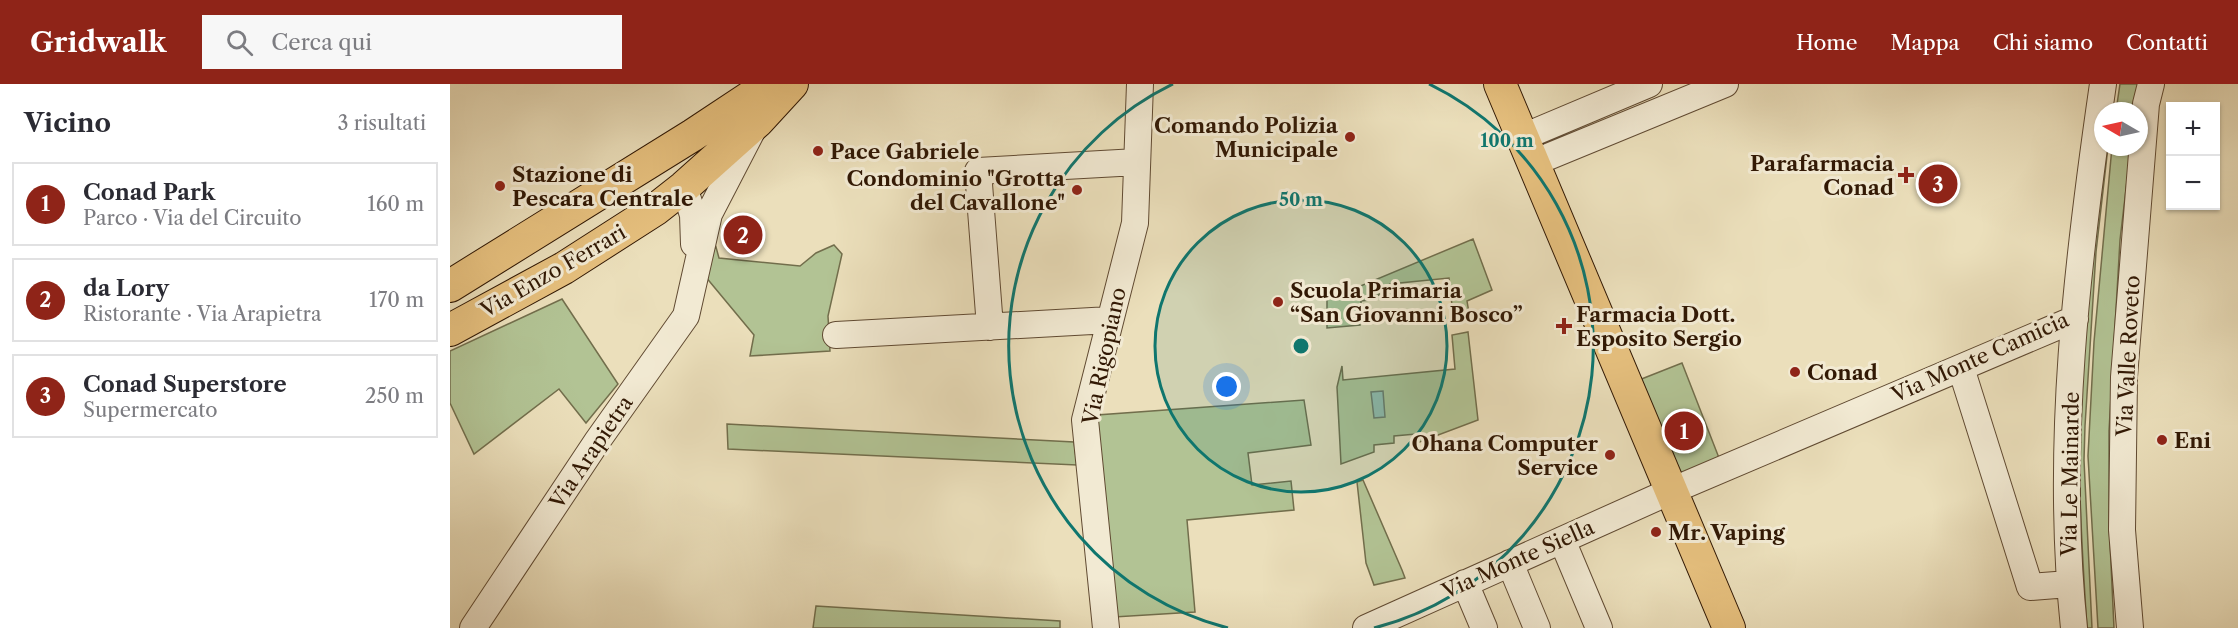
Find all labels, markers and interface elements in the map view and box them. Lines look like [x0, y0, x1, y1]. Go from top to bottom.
search box [202, 15, 622, 69]
text: Gridwalk [30, 25, 166, 59]
icon: search [223, 26, 256, 59]
text: Cerca qui [271, 29, 372, 56]
text: Home [1796, 30, 1858, 55]
text: Mappa [1891, 30, 1960, 55]
text: Chi siamo [1993, 30, 2093, 55]
text: Contatti [2126, 30, 2208, 55]
north arrow [2094, 102, 2148, 156]
map controls [2166, 102, 2220, 210]
button: + [2166, 102, 2220, 156]
text: Vicino [24, 107, 111, 139]
text: 3 risultati [337, 111, 426, 135]
place label: Comando Polizia Municipale [1154, 113, 1339, 162]
marker: Comando Polizia Municipale [1343, 130, 1357, 144]
text: 100 m [1480, 130, 1534, 152]
place label: Pace Gabriele [830, 139, 979, 164]
marker: Pace Gabriele [811, 144, 825, 158]
place label: Parafarmacia Conad [1750, 151, 1895, 200]
button: − [2166, 156, 2220, 210]
place label: Stazione di Pescara Centrale [512, 162, 694, 211]
pin: 3 [1918, 162, 1958, 206]
place label: Condominio "Grotta del Cavallone" [846, 166, 1066, 215]
marker: Parafarmacia Conad [1899, 168, 1913, 182]
text: Conad Park [83, 179, 215, 206]
marker: Stazione di Pescara Centrale [493, 179, 507, 193]
marker: Condominio "Grotta del Cavallone" [1070, 183, 1084, 197]
text: 50 m [1279, 189, 1323, 211]
text: 1 [41, 192, 50, 216]
text: 160 m [367, 192, 424, 216]
text: Parco · Via del Circuito [83, 206, 302, 230]
pin: 2 [724, 212, 762, 258]
street label: Via Enzo Ferrari [475, 219, 630, 323]
text: da Lory [83, 275, 169, 302]
street label: Via Valle Roveto [2111, 275, 2145, 438]
place label: Scuola Primaria “San Giovanni Bosco” [1290, 278, 1523, 327]
street label: Via Rigopiano [1077, 285, 1131, 428]
text: 2 [40, 288, 51, 312]
text: 170 m [369, 288, 424, 312]
marker: Scuola Primaria “San Giovanni Bosco” [1271, 295, 1285, 309]
text: Ristorante · Via Arapietra [83, 302, 321, 326]
place label: Farmacia Dott. Esposito Sergio [1576, 302, 1742, 351]
street label: Via Monte Camicia [1887, 306, 2073, 408]
marker: Farmacia Dott. Esposito Sergio [1557, 319, 1571, 333]
centre of rings [1291, 336, 1311, 356]
place label: Conad [1807, 360, 1878, 385]
marker: Conad [1788, 365, 1802, 379]
text: Conad Superstore [83, 371, 287, 398]
your location [1212, 372, 1241, 401]
text: 3 [40, 384, 51, 408]
text: 250 m [365, 384, 424, 408]
street label: Via Arapietra [543, 390, 638, 514]
street label: Via Le Mainarde [2056, 391, 2084, 558]
text: Supermercato [83, 398, 218, 422]
pin: 1 [1664, 408, 1704, 454]
place label: Eni [2174, 428, 2212, 453]
place label: Ohana Computer Service [1412, 431, 1599, 480]
marker: Eni [2155, 433, 2169, 447]
marker: Ohana Computer Service [1603, 448, 1617, 462]
street label: Via Monte Siella [1437, 514, 1599, 604]
place label: Mr. Vaping [1668, 520, 1786, 545]
marker: Mr. Vaping [1649, 525, 1663, 539]

